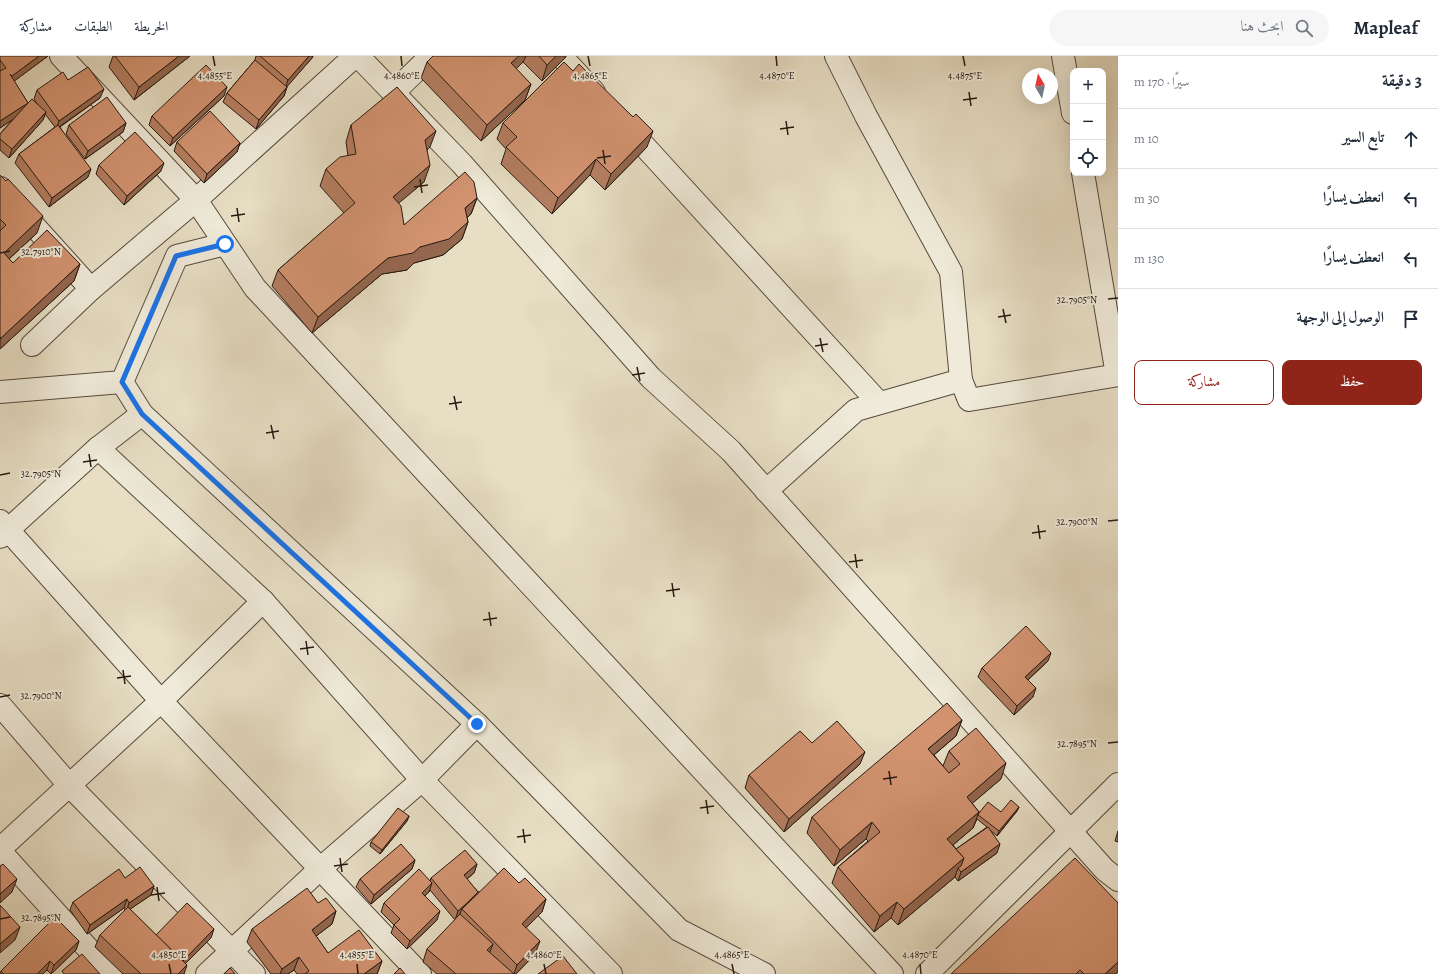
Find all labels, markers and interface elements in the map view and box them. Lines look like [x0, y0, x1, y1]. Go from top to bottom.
search box [1049, 10, 1329, 46]
text: Mapleaf [1353, 15, 1418, 41]
text: ابحث هنا [1240, 16, 1283, 36]
text: مشاركة [20, 17, 52, 36]
text: الطبقات [74, 17, 112, 36]
text: الخريطة [134, 17, 168, 36]
icon: search [1293, 17, 1315, 39]
north arrow [1022, 68, 1058, 104]
map controls [1070, 68, 1106, 176]
button: + [1070, 68, 1106, 104]
text: 4.4855°E [198, 69, 232, 82]
text: 4.4860°E [384, 69, 420, 82]
text: 4.4865°E [573, 69, 607, 82]
text: 4.4870°E [759, 69, 795, 82]
text: 4.4875°E [948, 69, 982, 82]
text: 3 دقيقة [1382, 69, 1422, 92]
text: سيرًا · 170 m [1134, 73, 1189, 90]
button: − [1070, 104, 1106, 140]
text: تابع السير [1342, 127, 1384, 147]
icon: ahead [1400, 128, 1422, 150]
text: 10 m [1134, 130, 1159, 147]
button: locate [1070, 140, 1106, 176]
text: انعطف يسارًا [1323, 187, 1384, 207]
icon: left [1400, 188, 1422, 210]
text: 30 m [1134, 190, 1160, 207]
route start [216, 235, 234, 253]
text: 32.7910°N [21, 245, 61, 258]
text: انعطف يسارًا [1323, 247, 1384, 267]
icon: left [1400, 248, 1422, 270]
text: 130 m [1134, 250, 1164, 267]
text: 32.7905°N [1057, 293, 1097, 306]
text: الوصول إلى الوجهة [1297, 307, 1384, 327]
icon: arrive [1400, 308, 1422, 330]
button: مشاركة [1134, 360, 1274, 405]
button: حفظ [1282, 360, 1422, 405]
text: 32.7905°N [21, 467, 61, 480]
text: 32.7900°N [1056, 515, 1098, 528]
text: 32.7900°N [20, 689, 62, 702]
route end [468, 715, 486, 733]
text: 32.7895°N [1057, 737, 1097, 750]
text: 32.7895°N [21, 911, 61, 924]
text: 4.4850°E [151, 948, 187, 961]
text: 4.4855°E [340, 948, 374, 961]
text: 4.4860°E [526, 948, 562, 961]
text: 4.4865°E [715, 948, 749, 961]
text: 4.4870°E [902, 948, 938, 961]

